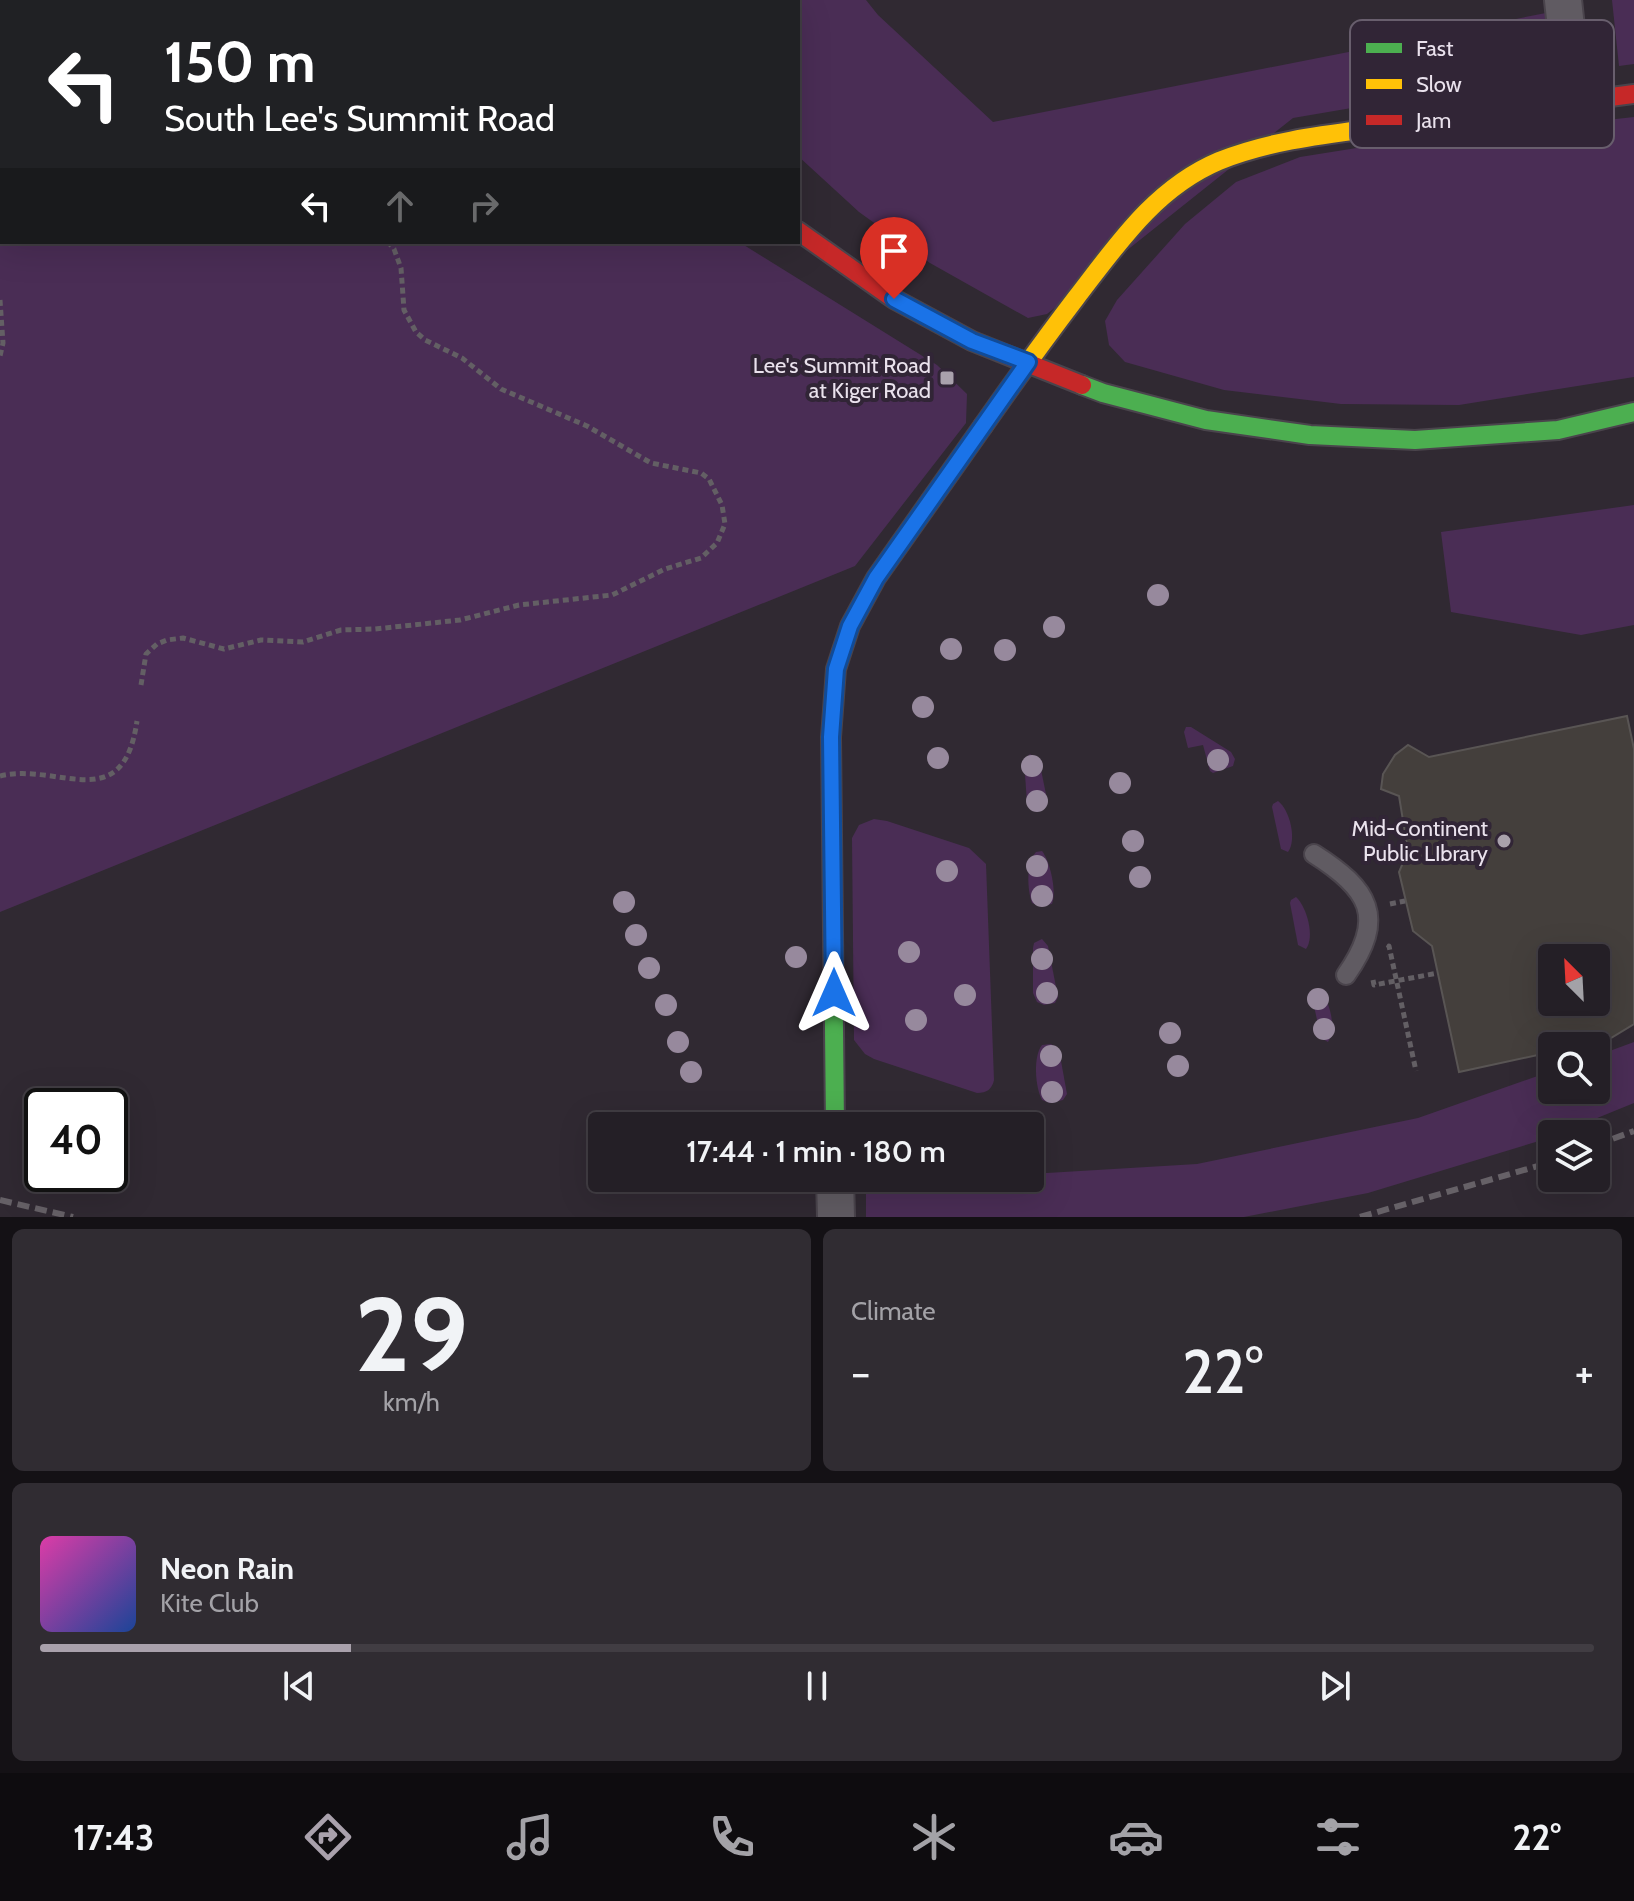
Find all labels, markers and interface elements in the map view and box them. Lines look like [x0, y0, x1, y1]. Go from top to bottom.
legend [1350, 20, 1614, 148]
text: 150 m [164, 28, 316, 96]
icon: left [32, 32, 136, 136]
text: Fast [1416, 35, 1454, 62]
text: Slow [1416, 71, 1462, 98]
text: South Lee's Summit Road [164, 96, 555, 140]
text: Jam [1415, 107, 1451, 134]
icon: left [294, 184, 338, 228]
icon: ahead [378, 184, 422, 228]
icon: right [462, 184, 506, 228]
pin [860, 217, 928, 299]
icon: arrive [872, 229, 916, 273]
place label: Lee's Summit Road at Kiger Road [753, 352, 931, 404]
marker: Lee's Summit Road at Kiger Road [938, 369, 956, 387]
place label: Mid-Continent Public LIbrary [1352, 815, 1489, 867]
marker: Mid-Continent Public LIbrary [1495, 832, 1513, 850]
north arrow [1538, 944, 1610, 1016]
map controls [1538, 944, 1610, 1192]
position arrow [792, 951, 876, 1035]
button: search [1538, 1032, 1610, 1104]
speed limit sign: 40 [24, 1088, 128, 1192]
button: layers [1538, 1120, 1610, 1192]
text: 17:44 · 1 min · 180 m [686, 1133, 946, 1170]
text: 29 [355, 1271, 468, 1397]
text: Climate [851, 1295, 936, 1327]
text: 22° [1182, 1335, 1263, 1408]
text: − [851, 1346, 870, 1399]
text: + [1575, 1346, 1594, 1399]
text: km/h [383, 1386, 440, 1418]
text: Neon Rain [160, 1550, 294, 1587]
text: Kite Club [160, 1587, 259, 1619]
icon: previous [277, 1664, 321, 1708]
icon: pause [795, 1664, 839, 1708]
icon: next [1313, 1664, 1357, 1708]
icon: directions [300, 1809, 356, 1865]
icon: music [502, 1809, 558, 1865]
icon: phone [704, 1809, 760, 1865]
icon: climate [906, 1809, 962, 1865]
icon: car [1108, 1809, 1164, 1865]
icon: filters [1310, 1809, 1366, 1865]
text: 17:43 [73, 1815, 154, 1859]
text: 22° [1512, 1815, 1561, 1859]

